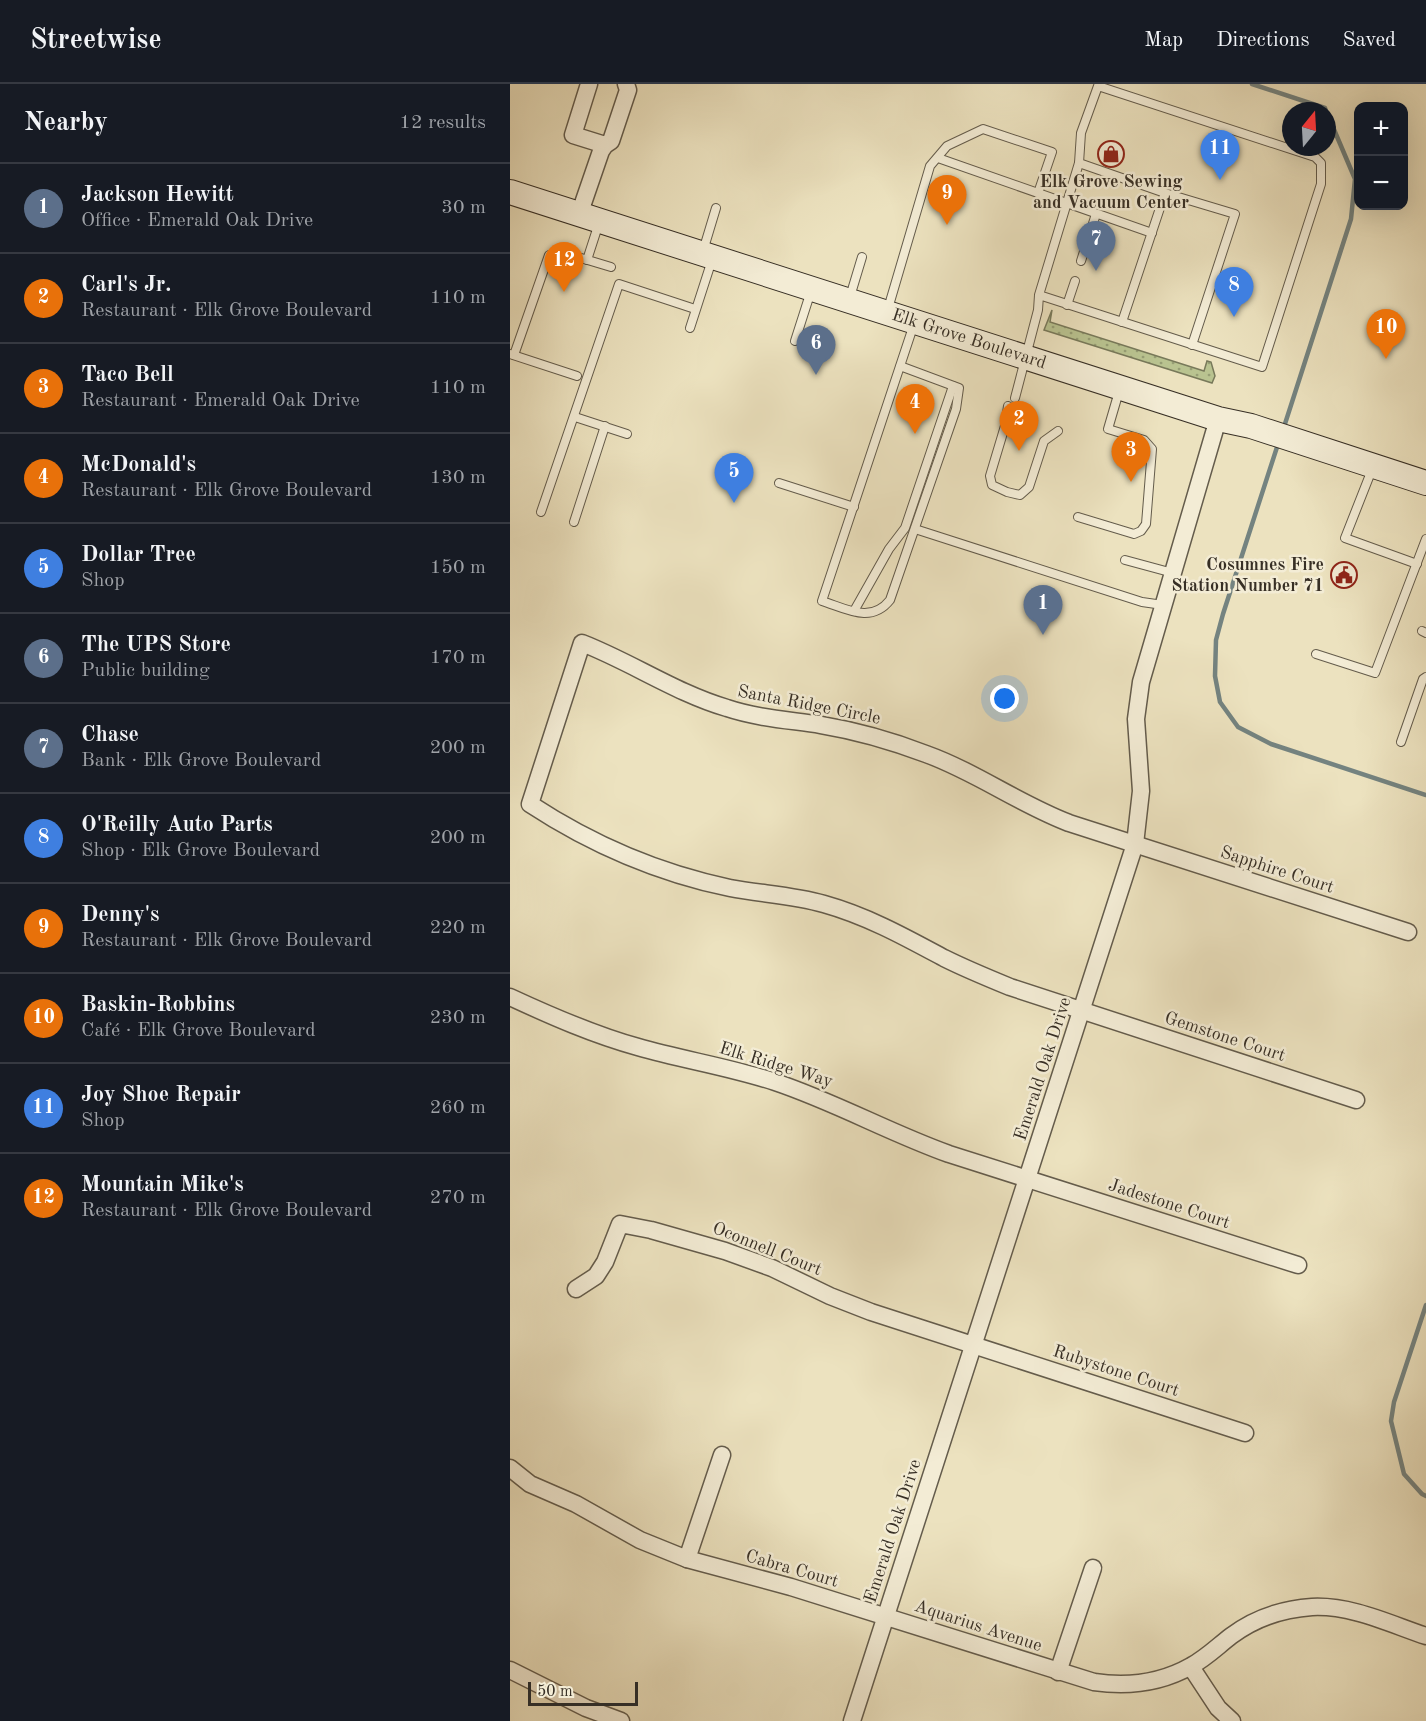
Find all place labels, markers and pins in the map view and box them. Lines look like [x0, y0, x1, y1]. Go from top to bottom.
pin: 11 [1200, 130, 1240, 180]
shop icon: Elk Grove Sewing and Vacuum Center [1096, 139, 1126, 169]
place label: Elk Grove Sewing and Vacuum Center [1033, 173, 1189, 212]
pin: 9 [928, 176, 966, 225]
pin: 7 [1076, 222, 1116, 271]
pin: 12 [544, 242, 584, 292]
pin: 8 [1214, 268, 1254, 317]
pin: 10 [1366, 310, 1406, 359]
pin: 6 [796, 326, 836, 375]
pin: 4 [896, 384, 934, 434]
pin: 2 [1000, 402, 1038, 451]
pin: 3 [1112, 432, 1150, 482]
pin: 5 [714, 454, 754, 503]
place label: Cosumnes Fire Station Number 71 [1171, 556, 1324, 595]
public building icon: Cosumnes Fire Station Number 71 [1329, 560, 1359, 590]
pin: 1 [1024, 586, 1062, 635]

